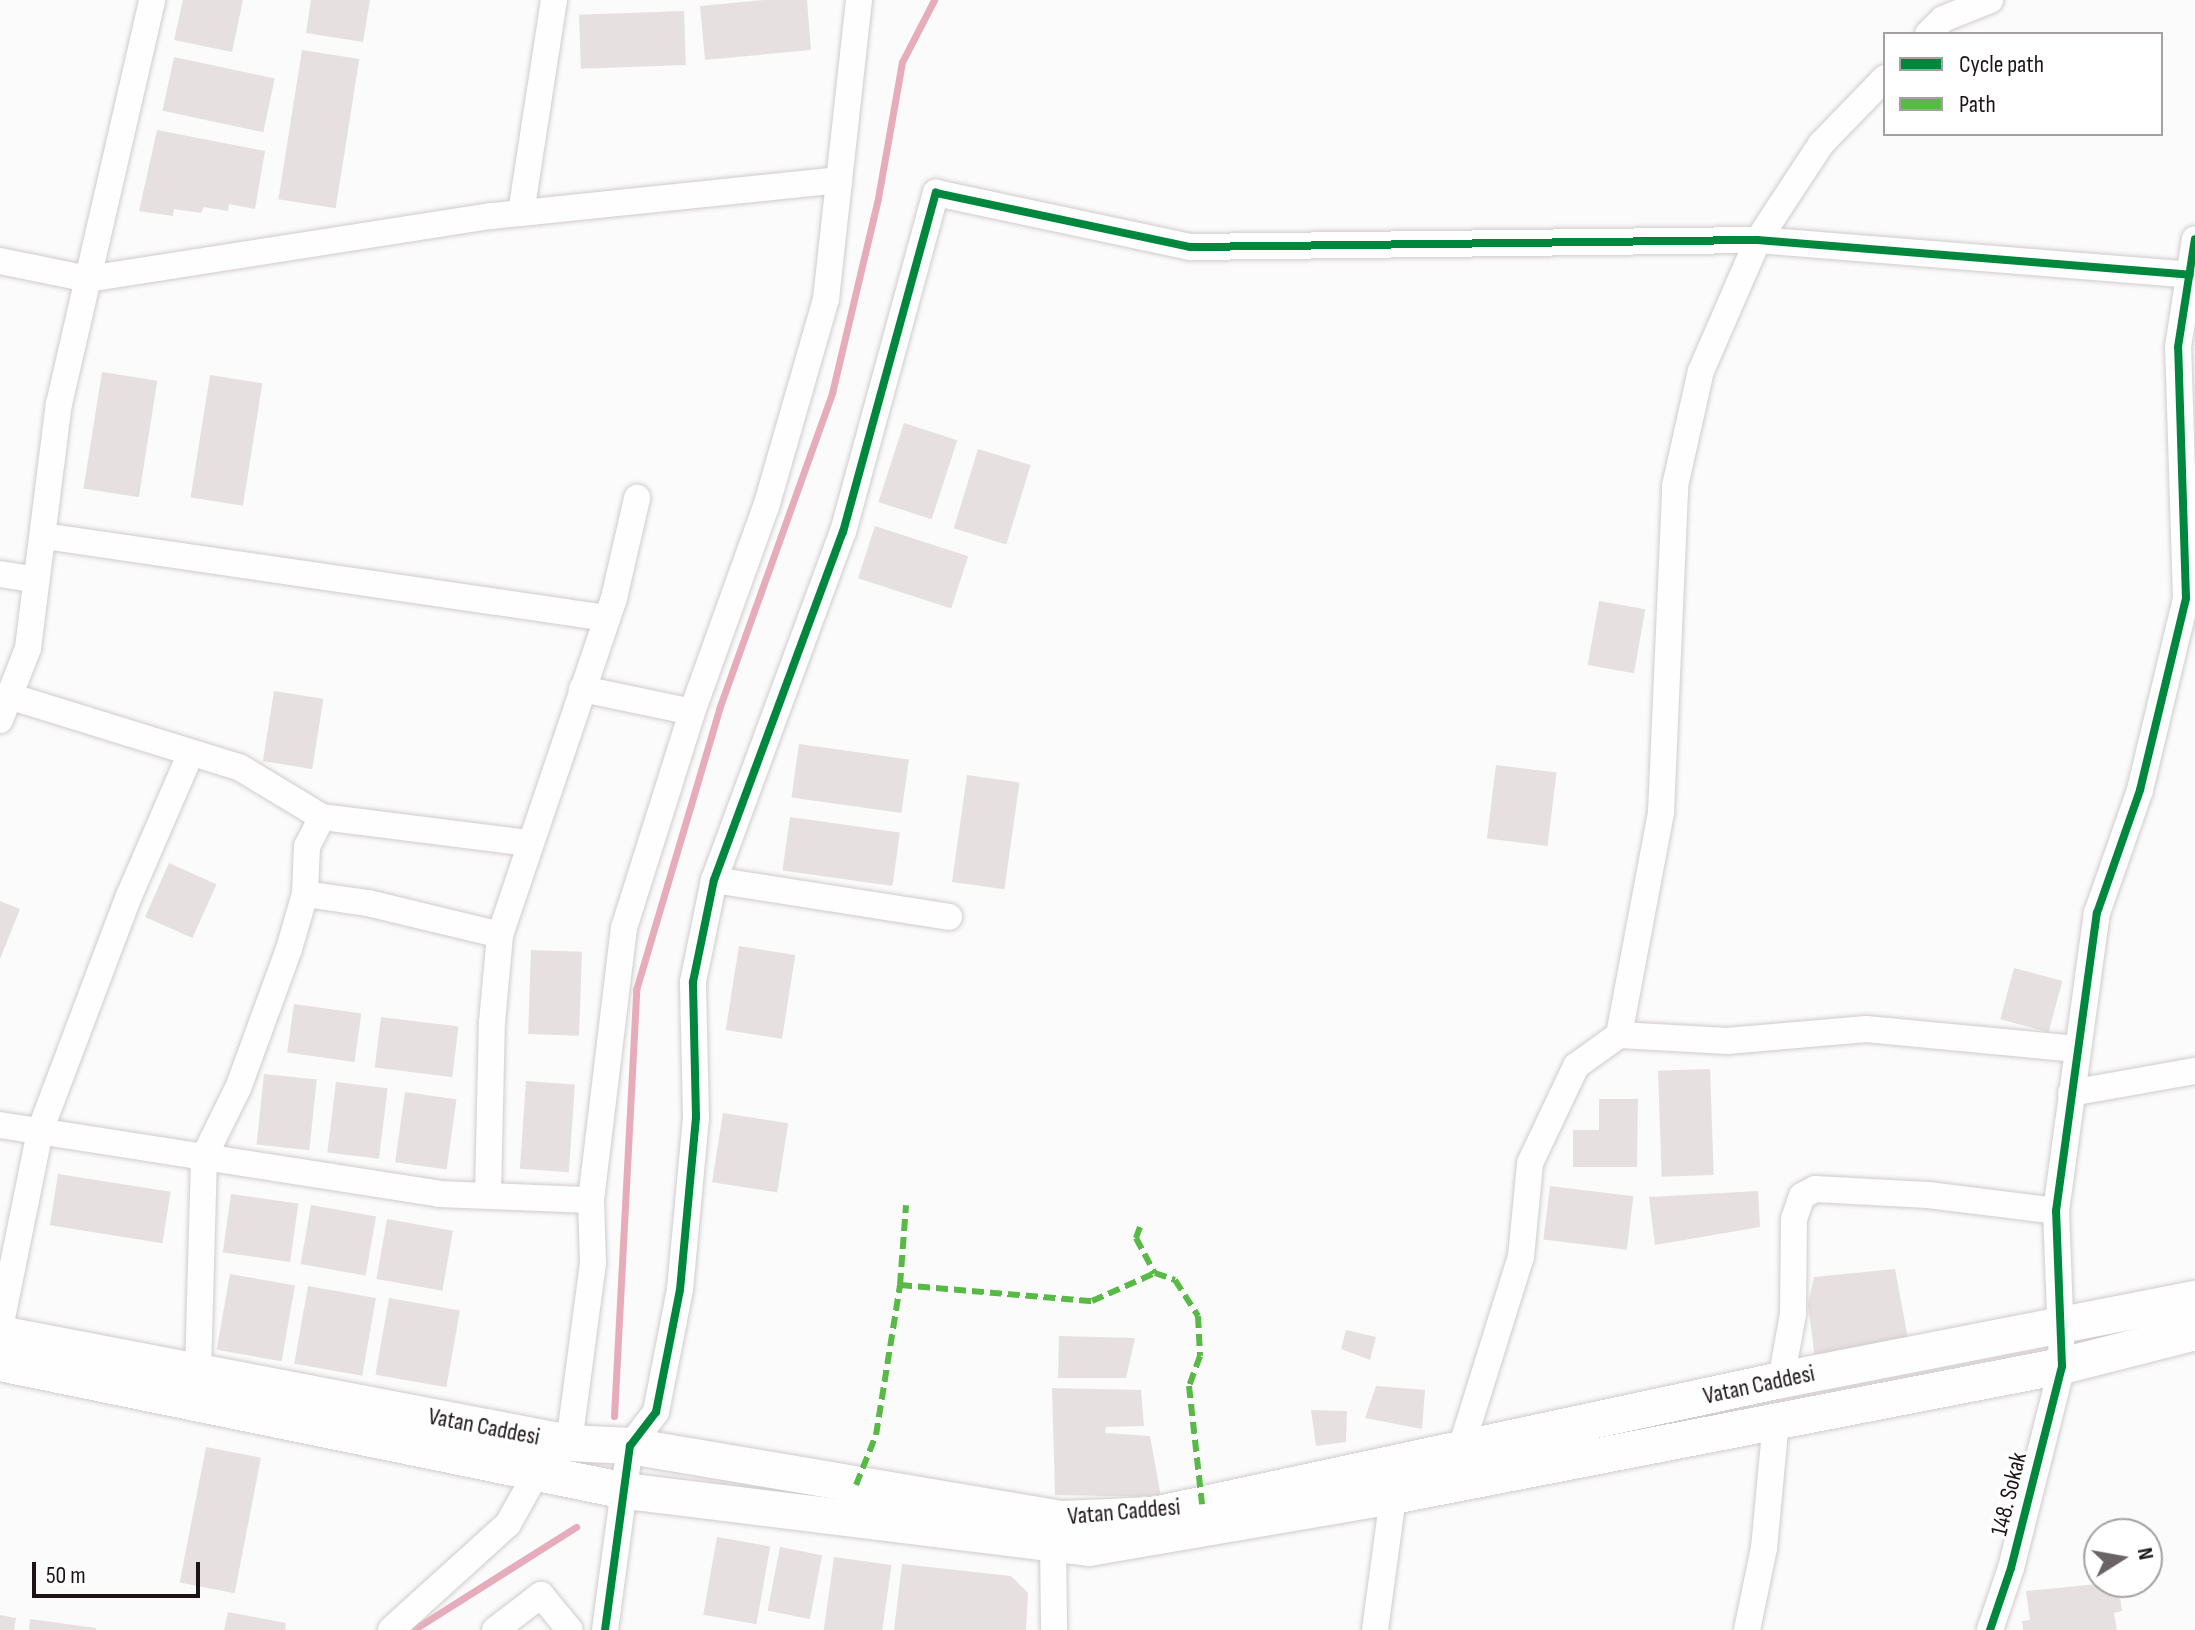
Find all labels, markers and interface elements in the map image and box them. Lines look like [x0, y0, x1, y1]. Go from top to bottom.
legend [1883, 32, 2163, 136]
text: Cycle path [1959, 50, 2044, 79]
text: Path [1959, 90, 1996, 119]
street label: Vatan Caddesi [1701, 1359, 1817, 1411]
street label: Vatan Caddesi [426, 1402, 542, 1452]
street label: 148. Sokak [1985, 1449, 2033, 1539]
street label: Vatan Caddesi [1066, 1493, 1182, 1531]
north arrow [2083, 1518, 2163, 1598]
text: N [2131, 1545, 2159, 1562]
scale bar [36, 1546, 204, 1596]
text: 50 m [46, 1561, 86, 1590]

